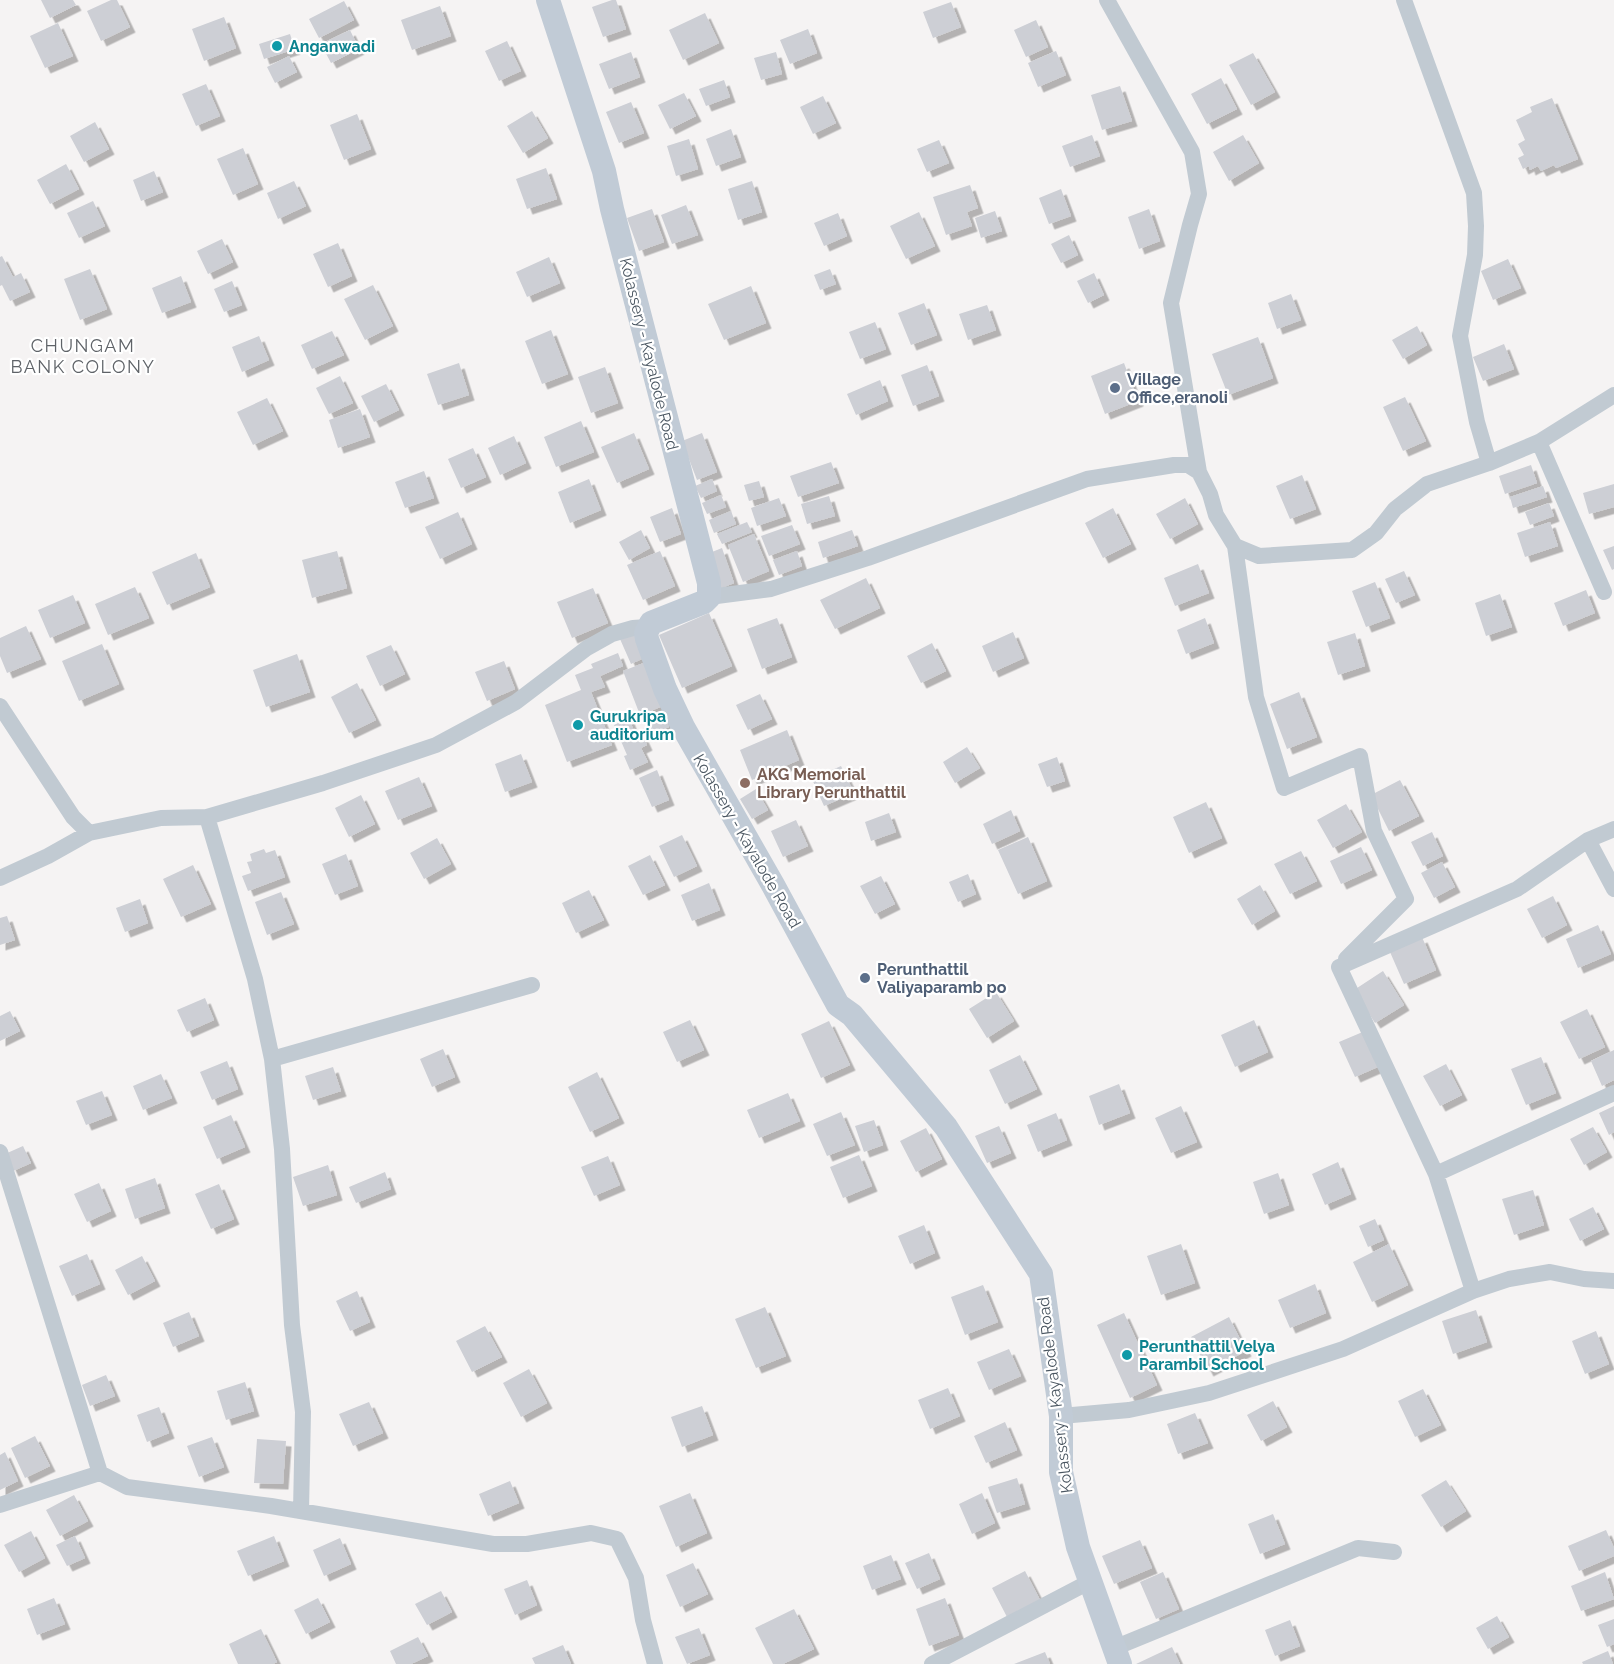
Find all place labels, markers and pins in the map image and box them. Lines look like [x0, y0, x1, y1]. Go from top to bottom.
place label: Anganwadi [289, 37, 375, 56]
marker: Anganwadi [270, 39, 284, 53]
place label: Village Office,eranoli [1127, 370, 1228, 407]
marker: Village Office,eranoli [1108, 381, 1122, 395]
place label: Gurukripa auditorium [590, 707, 674, 744]
marker: Gurukripa auditorium [571, 718, 585, 732]
place label: AKG Memorial Library Perunthattil [757, 765, 907, 802]
marker: AKG Memorial Library Perunthattil [738, 776, 752, 790]
place label: Perunthattil Valiyaparamb po [877, 960, 1007, 997]
marker: Perunthattil Valiyaparamb po [858, 971, 872, 985]
place label: Perunthattil Velya Parambil School [1139, 1337, 1275, 1374]
marker: Perunthattil Velya Parambil School [1120, 1348, 1134, 1362]

